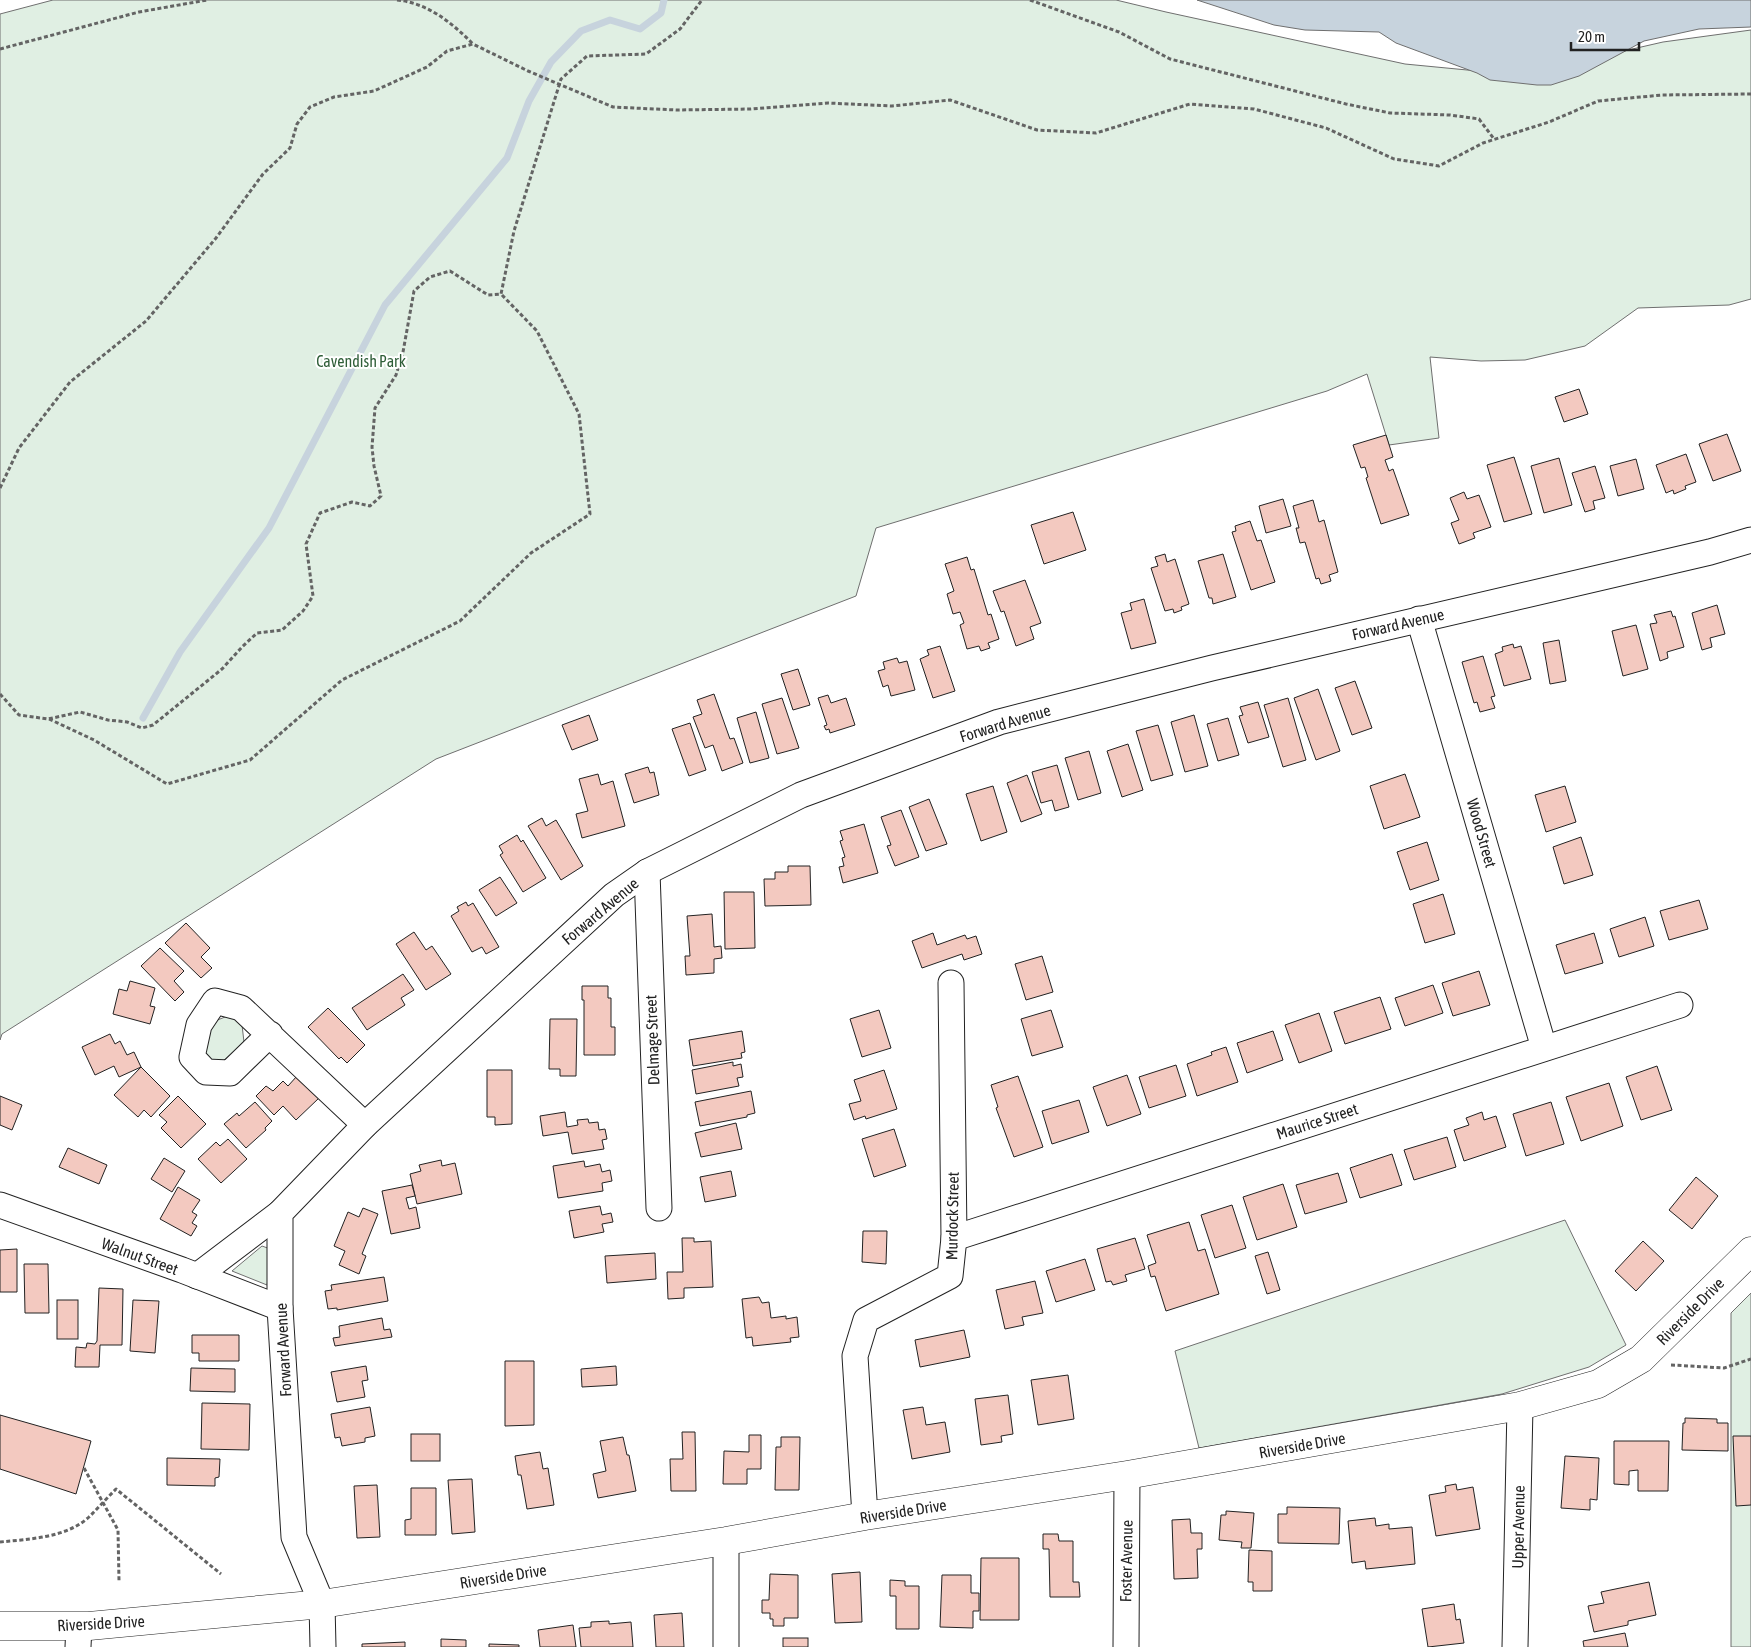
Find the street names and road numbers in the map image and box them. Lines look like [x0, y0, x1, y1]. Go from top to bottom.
street label: Forward Avenue [1350, 605, 1446, 643]
street label: Forward Avenue [957, 701, 1053, 745]
street label: Wood Street [1464, 796, 1501, 870]
street label: Forward Avenue [558, 874, 642, 948]
street label: Delmage Street [641, 994, 664, 1086]
street label: Maurice Street [1274, 1099, 1360, 1143]
street label: Murdock Street [942, 1171, 962, 1260]
street label: Walnut Street [99, 1234, 181, 1278]
street label: Riverside Drive [1653, 1274, 1727, 1348]
street label: Forward Avenue [272, 1303, 294, 1397]
street label: Riverside Drive [1257, 1429, 1347, 1461]
street label: Upper Avenue [1508, 1485, 1529, 1569]
street label: Riverside Drive [858, 1495, 948, 1527]
street label: Foster Avenue [1116, 1520, 1136, 1602]
street label: Riverside Drive [458, 1560, 548, 1592]
street label: Riverside Drive [57, 1612, 145, 1634]

